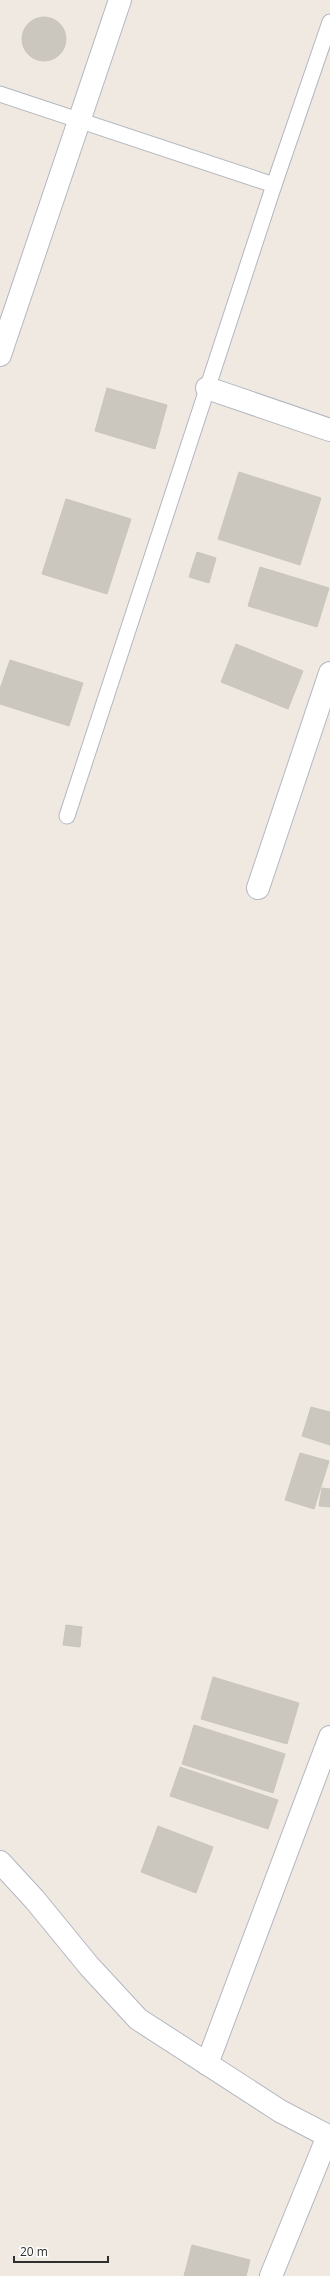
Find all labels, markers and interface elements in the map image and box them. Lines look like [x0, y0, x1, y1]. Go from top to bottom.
scale bar [14, 2238, 108, 2264]
text: 20 m [20, 2243, 48, 2260]

